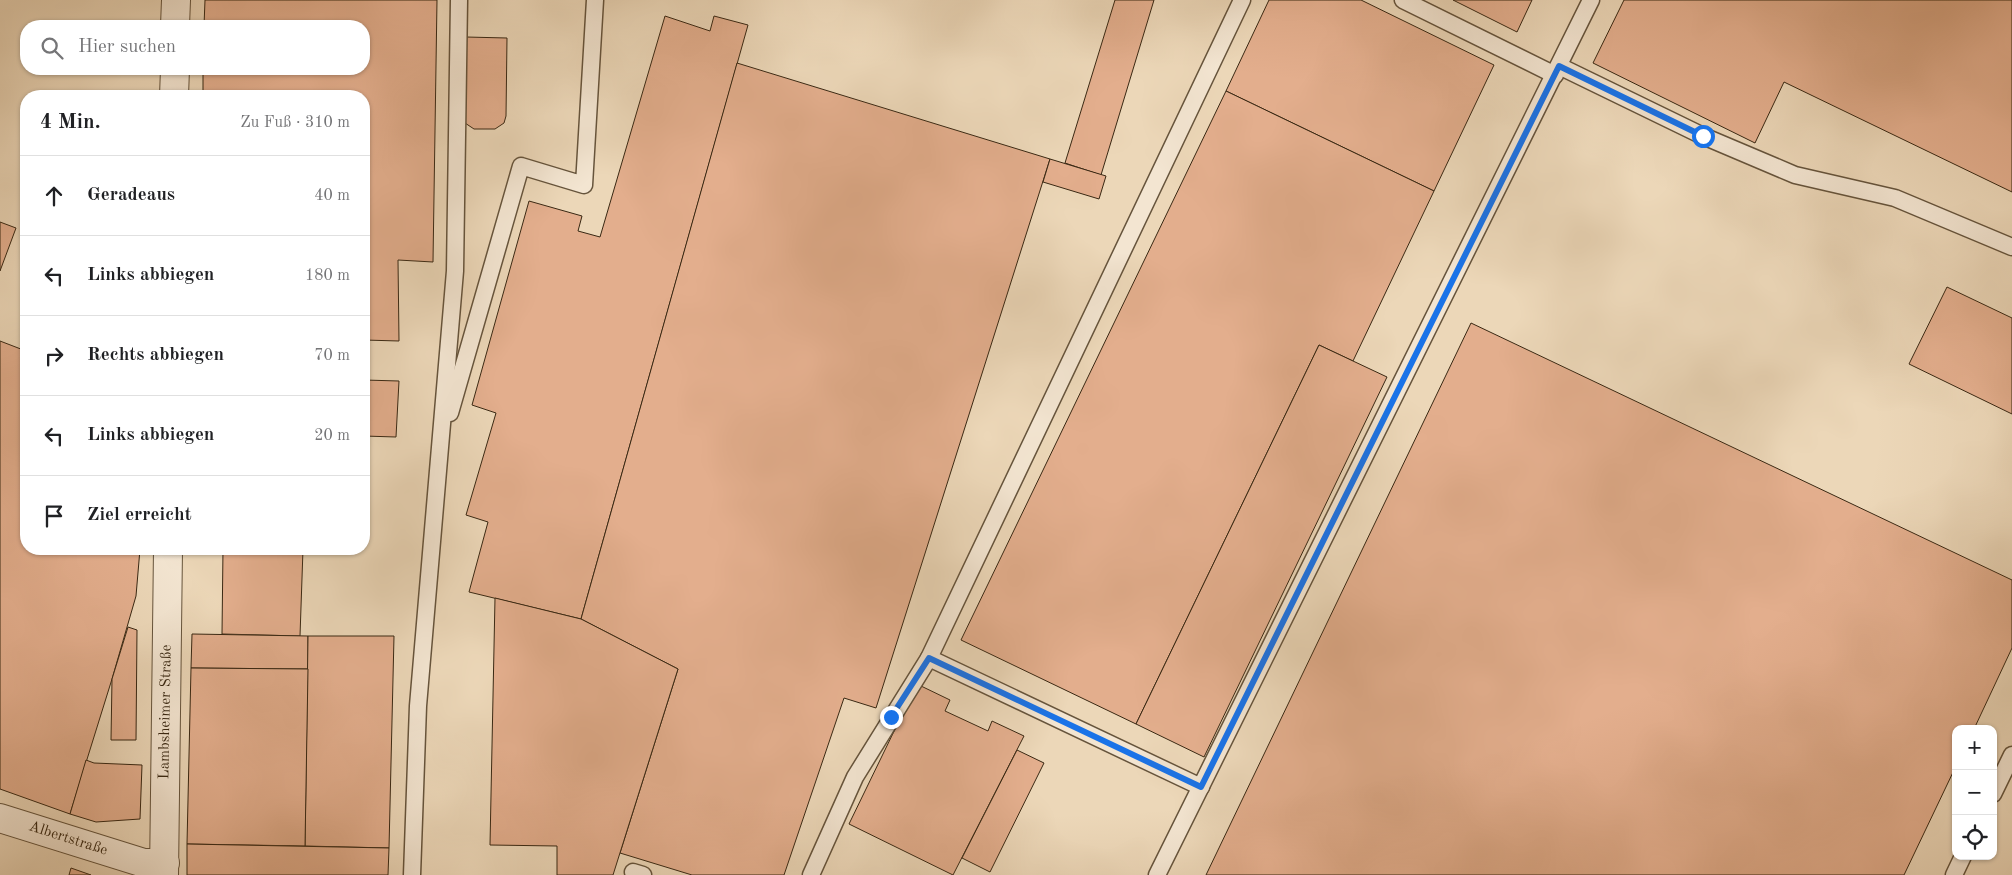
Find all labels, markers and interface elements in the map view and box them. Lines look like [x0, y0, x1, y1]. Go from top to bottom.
search box [20, 20, 370, 75]
icon: search [38, 34, 66, 62]
text: Hier suchen [78, 38, 176, 57]
text: 4 Min. [40, 112, 101, 133]
text: Zu Fuß · 310 m [240, 115, 350, 131]
route start [1692, 125, 1715, 148]
icon: ahead [40, 182, 68, 210]
text: Geradeaus [87, 186, 175, 205]
text: 40 m [314, 188, 350, 204]
icon: left [40, 262, 68, 290]
text: Links abbiegen [87, 266, 214, 285]
text: 180 m [305, 268, 350, 284]
icon: right [40, 342, 68, 370]
text: Rechts abbiegen [87, 346, 224, 365]
text: 70 m [314, 348, 350, 364]
icon: left [40, 422, 68, 450]
text: Links abbiegen [87, 426, 214, 445]
text: 20 m [314, 428, 350, 444]
icon: arrive [40, 502, 68, 530]
text: Ziel erreicht [87, 506, 192, 525]
street label: Lambsheimer Straße [157, 644, 175, 779]
route end [880, 706, 903, 729]
map controls [1952, 725, 1997, 860]
button: + [1952, 725, 1997, 770]
button: − [1952, 770, 1997, 815]
button: locate [1952, 815, 1997, 860]
street label: Albertstraße [27, 819, 109, 859]

